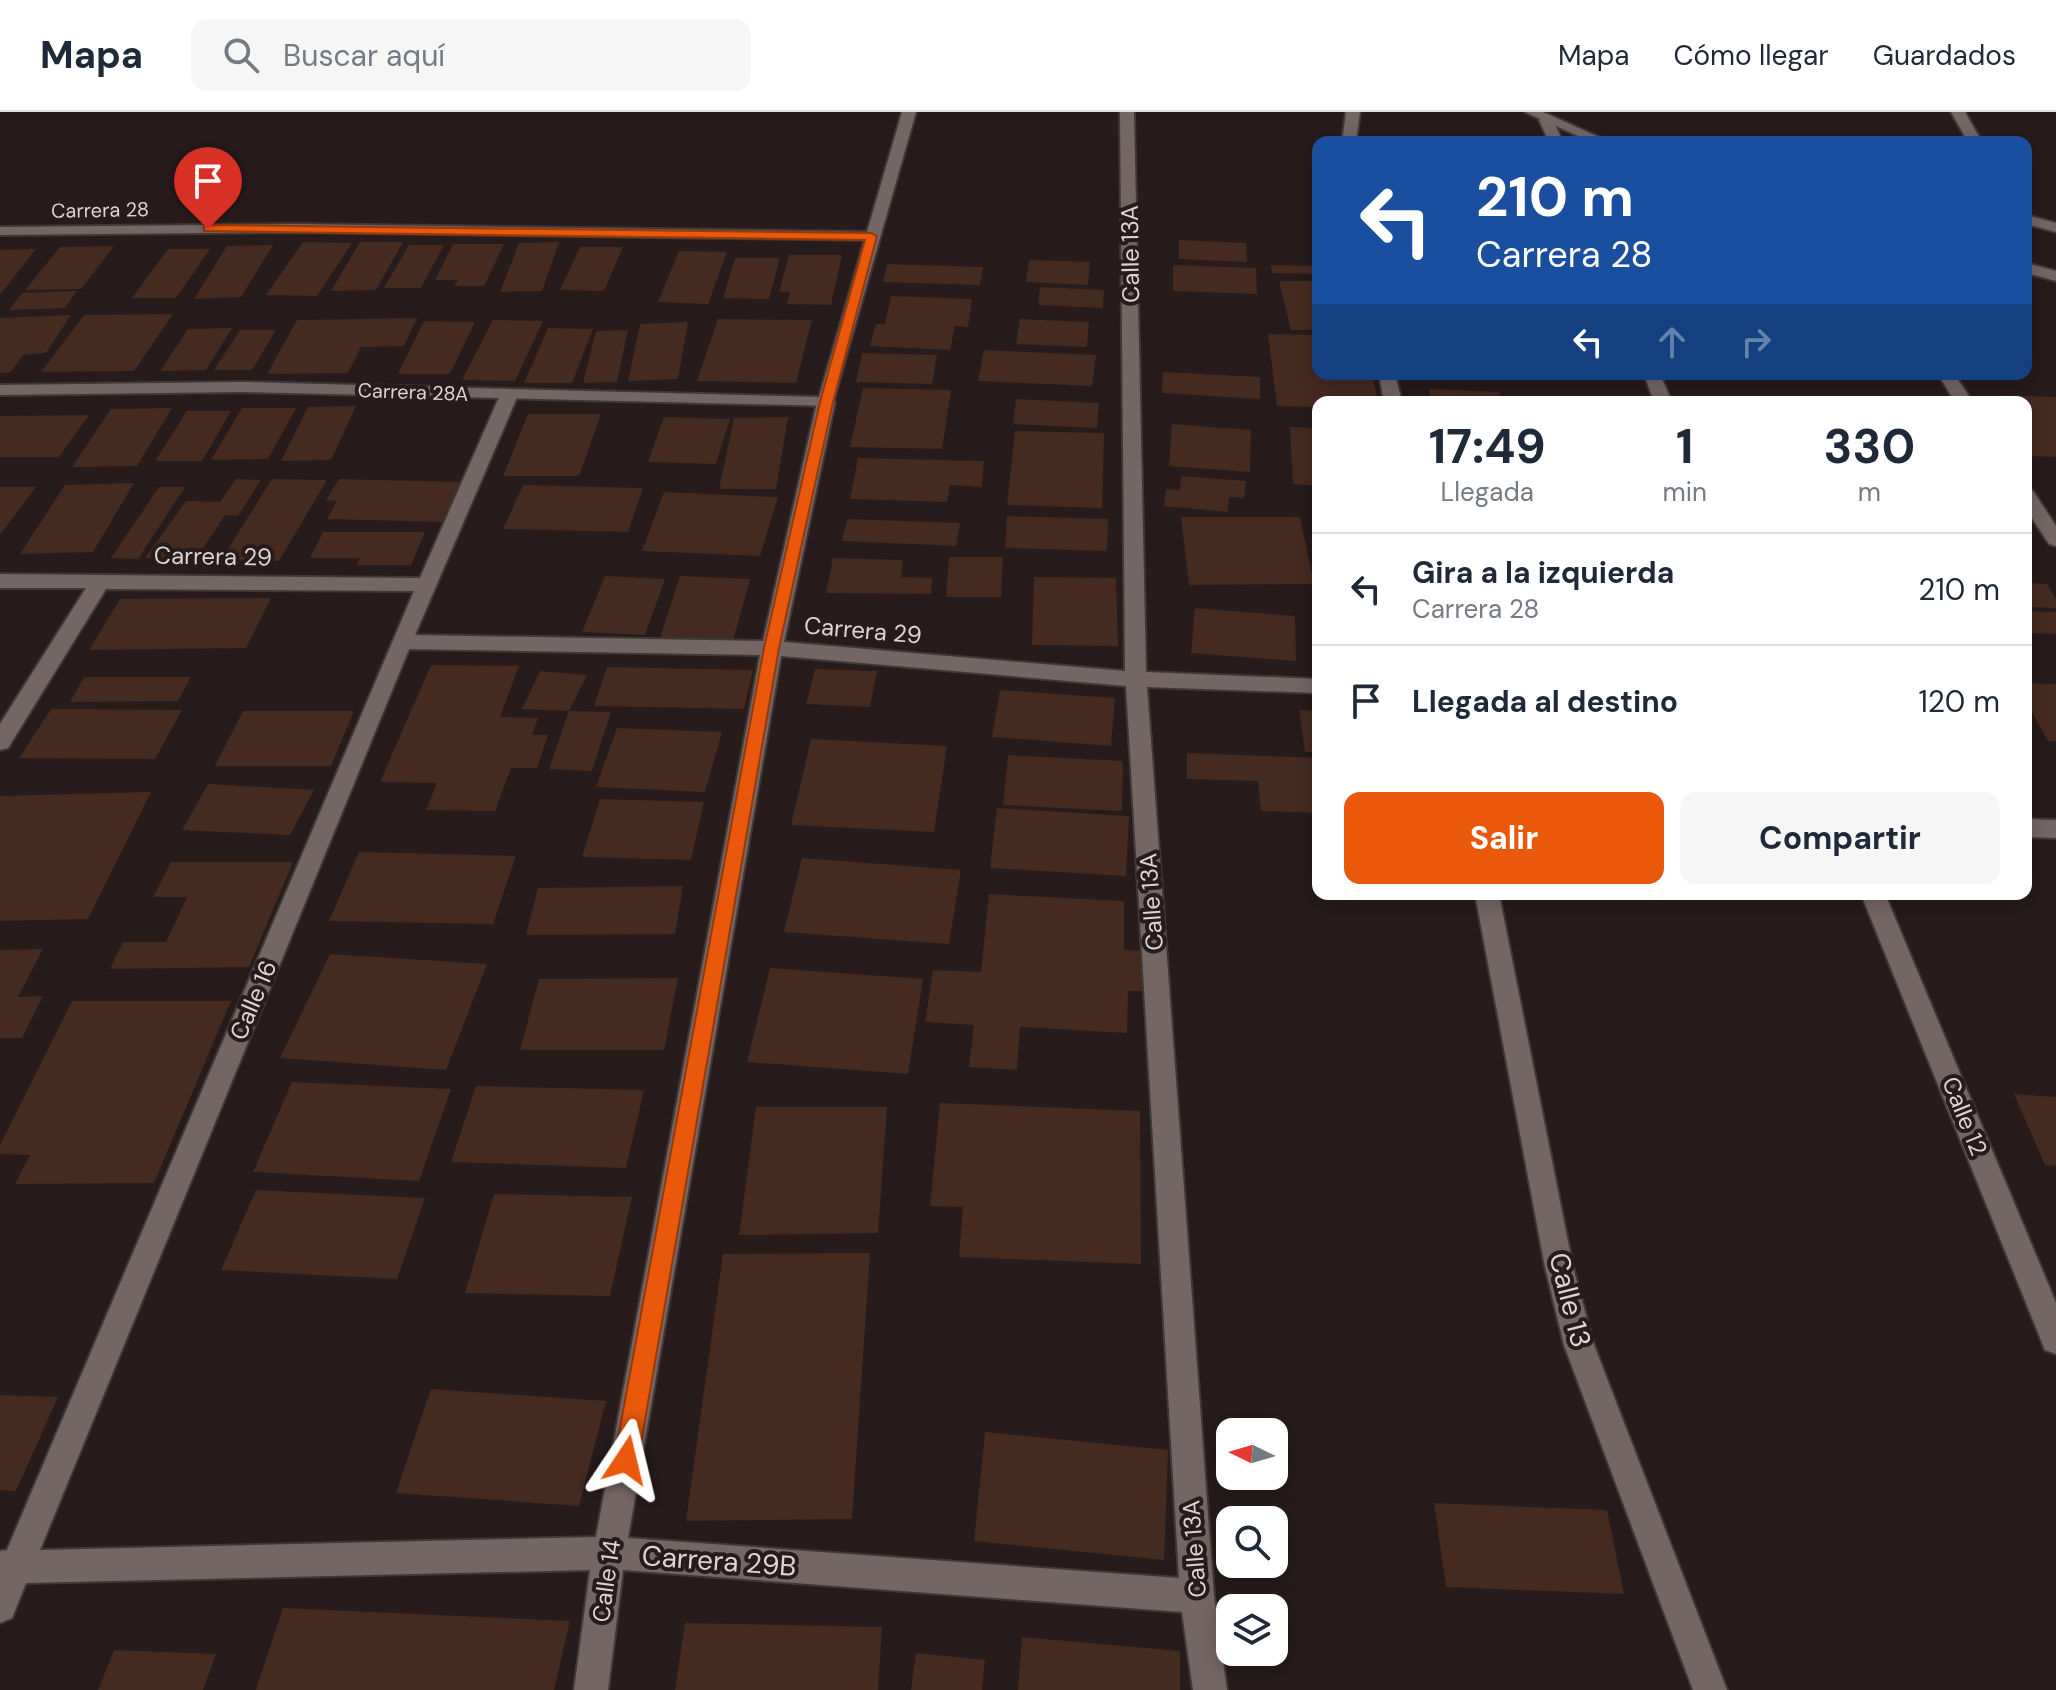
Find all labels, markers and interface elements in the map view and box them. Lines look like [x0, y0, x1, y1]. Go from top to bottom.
search box [191, 19, 751, 91]
text: Mapa [40, 30, 143, 80]
icon: search [219, 33, 263, 77]
text: Buscar aquí [283, 36, 445, 75]
text: Mapa [1558, 37, 1629, 74]
text: Cómo llegar [1673, 37, 1829, 74]
text: Guardados [1873, 37, 2016, 74]
pin [174, 147, 242, 229]
icon: arrive [186, 159, 230, 203]
text: 210 m [1476, 160, 1634, 233]
icon: left [1344, 168, 1448, 272]
street label: Carrera 28 [51, 196, 149, 224]
street label: Calle 13A [1114, 205, 1146, 303]
text: Carrera 28 [1476, 231, 1652, 278]
icon: left [1566, 320, 1610, 364]
icon: ahead [1650, 320, 1694, 364]
icon: right [1734, 320, 1778, 364]
street label: Carrera 28A [357, 377, 469, 407]
text: 17:49 [1429, 415, 1546, 478]
text: 1 [1676, 415, 1693, 478]
text: 330 [1824, 415, 1915, 478]
text: Llegada [1441, 475, 1534, 509]
text: min [1663, 475, 1707, 509]
text: m [1858, 475, 1881, 509]
street label: Carrera 29 [154, 539, 272, 573]
text: Gira a la izquierda [1412, 553, 1674, 592]
icon: left [1344, 567, 1388, 611]
text: 210 m [1918, 570, 2000, 609]
text: Carrera 28 [1412, 592, 1539, 626]
street label: Carrera 29 [803, 609, 923, 651]
icon: arrive [1344, 679, 1388, 723]
text: Llegada al destino [1412, 682, 1678, 721]
text: 120 m [1918, 682, 2000, 721]
button: Salir [1344, 792, 1664, 884]
button: Compartir [1680, 792, 2000, 884]
street label: Calle 13A [1132, 852, 1170, 952]
street label: Calle 16 [222, 955, 284, 1045]
street label: Calle 12 [1935, 1072, 1995, 1160]
street label: Calle 13 [1540, 1249, 1600, 1351]
position arrow [584, 1418, 668, 1502]
north arrow [1216, 1418, 1288, 1490]
map controls [1216, 1418, 1288, 1666]
street label: Calle 13A [1175, 1499, 1213, 1599]
button: search [1216, 1506, 1288, 1578]
street label: Carrera 29B [641, 1537, 797, 1585]
street label: Calle 14 [585, 1538, 627, 1624]
button: layers [1216, 1594, 1288, 1666]

